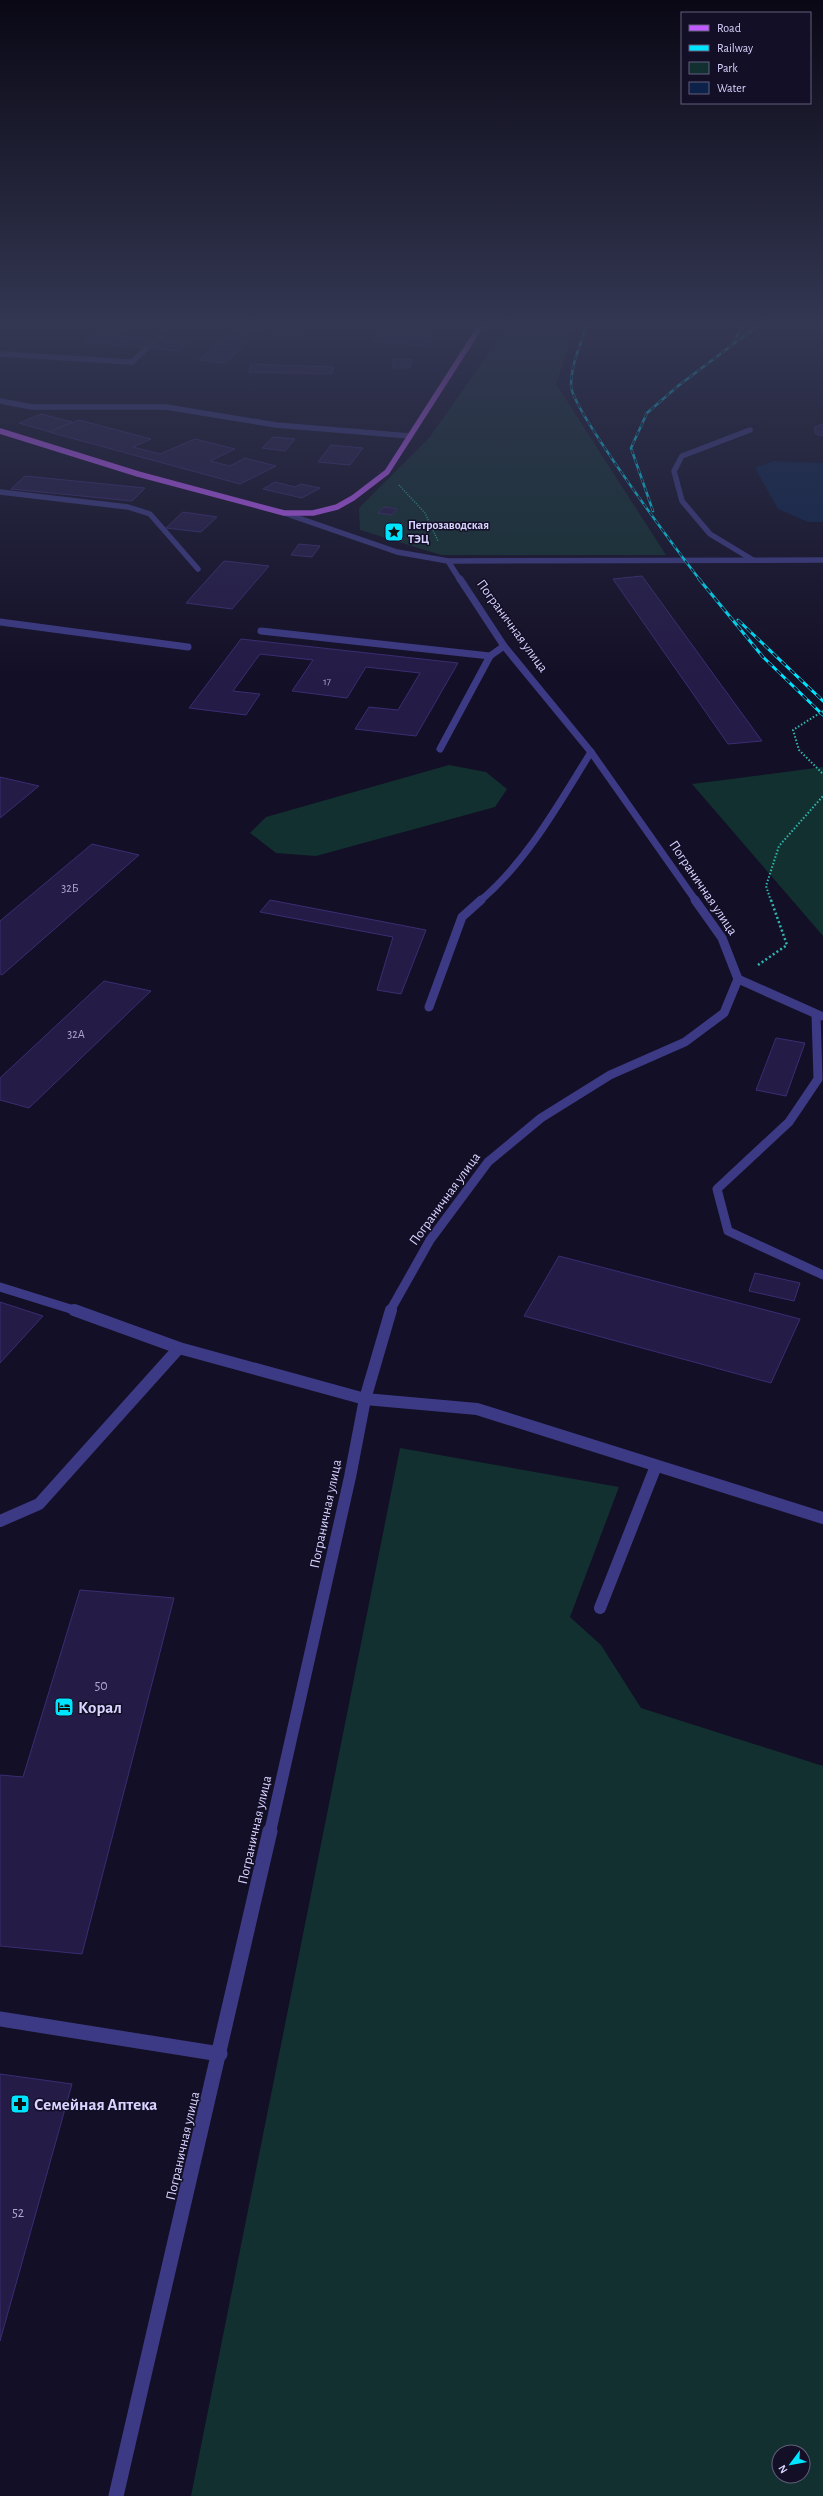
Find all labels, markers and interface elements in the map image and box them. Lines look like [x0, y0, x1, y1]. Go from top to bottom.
legend [681, 12, 811, 104]
text: Road [717, 22, 741, 34]
text: Railway [717, 42, 753, 55]
text: Park [717, 62, 738, 74]
text: Water [717, 82, 746, 94]
place label: Петрозаводская ТЭЦ [408, 519, 489, 545]
place icon: Петрозаводская ТЭЦ [383, 521, 405, 543]
street label: Пограничная улица [474, 577, 551, 675]
house number: 17 [323, 677, 331, 687]
street label: Пограничная улица [666, 838, 740, 938]
house number: 32Б [61, 882, 79, 894]
house number: 32А [67, 1028, 85, 1040]
street label: Пограничная улица [407, 1150, 484, 1248]
street label: Пограничная улица [308, 1458, 344, 1570]
house number: 50 [94, 1679, 108, 1693]
hotel icon: Корал [53, 1696, 75, 1718]
place label: Корал [78, 1699, 122, 1716]
street label: Пограничная улица [236, 1774, 274, 1886]
street label: Пограничная улица [164, 2090, 202, 2202]
pharmacy icon: Семейная Аптека [9, 2093, 31, 2115]
place label: Семейная Аптека [34, 2096, 157, 2113]
house number: 52 [12, 2206, 24, 2220]
north arrow [771, 2444, 811, 2484]
text: N [776, 2463, 790, 2475]

